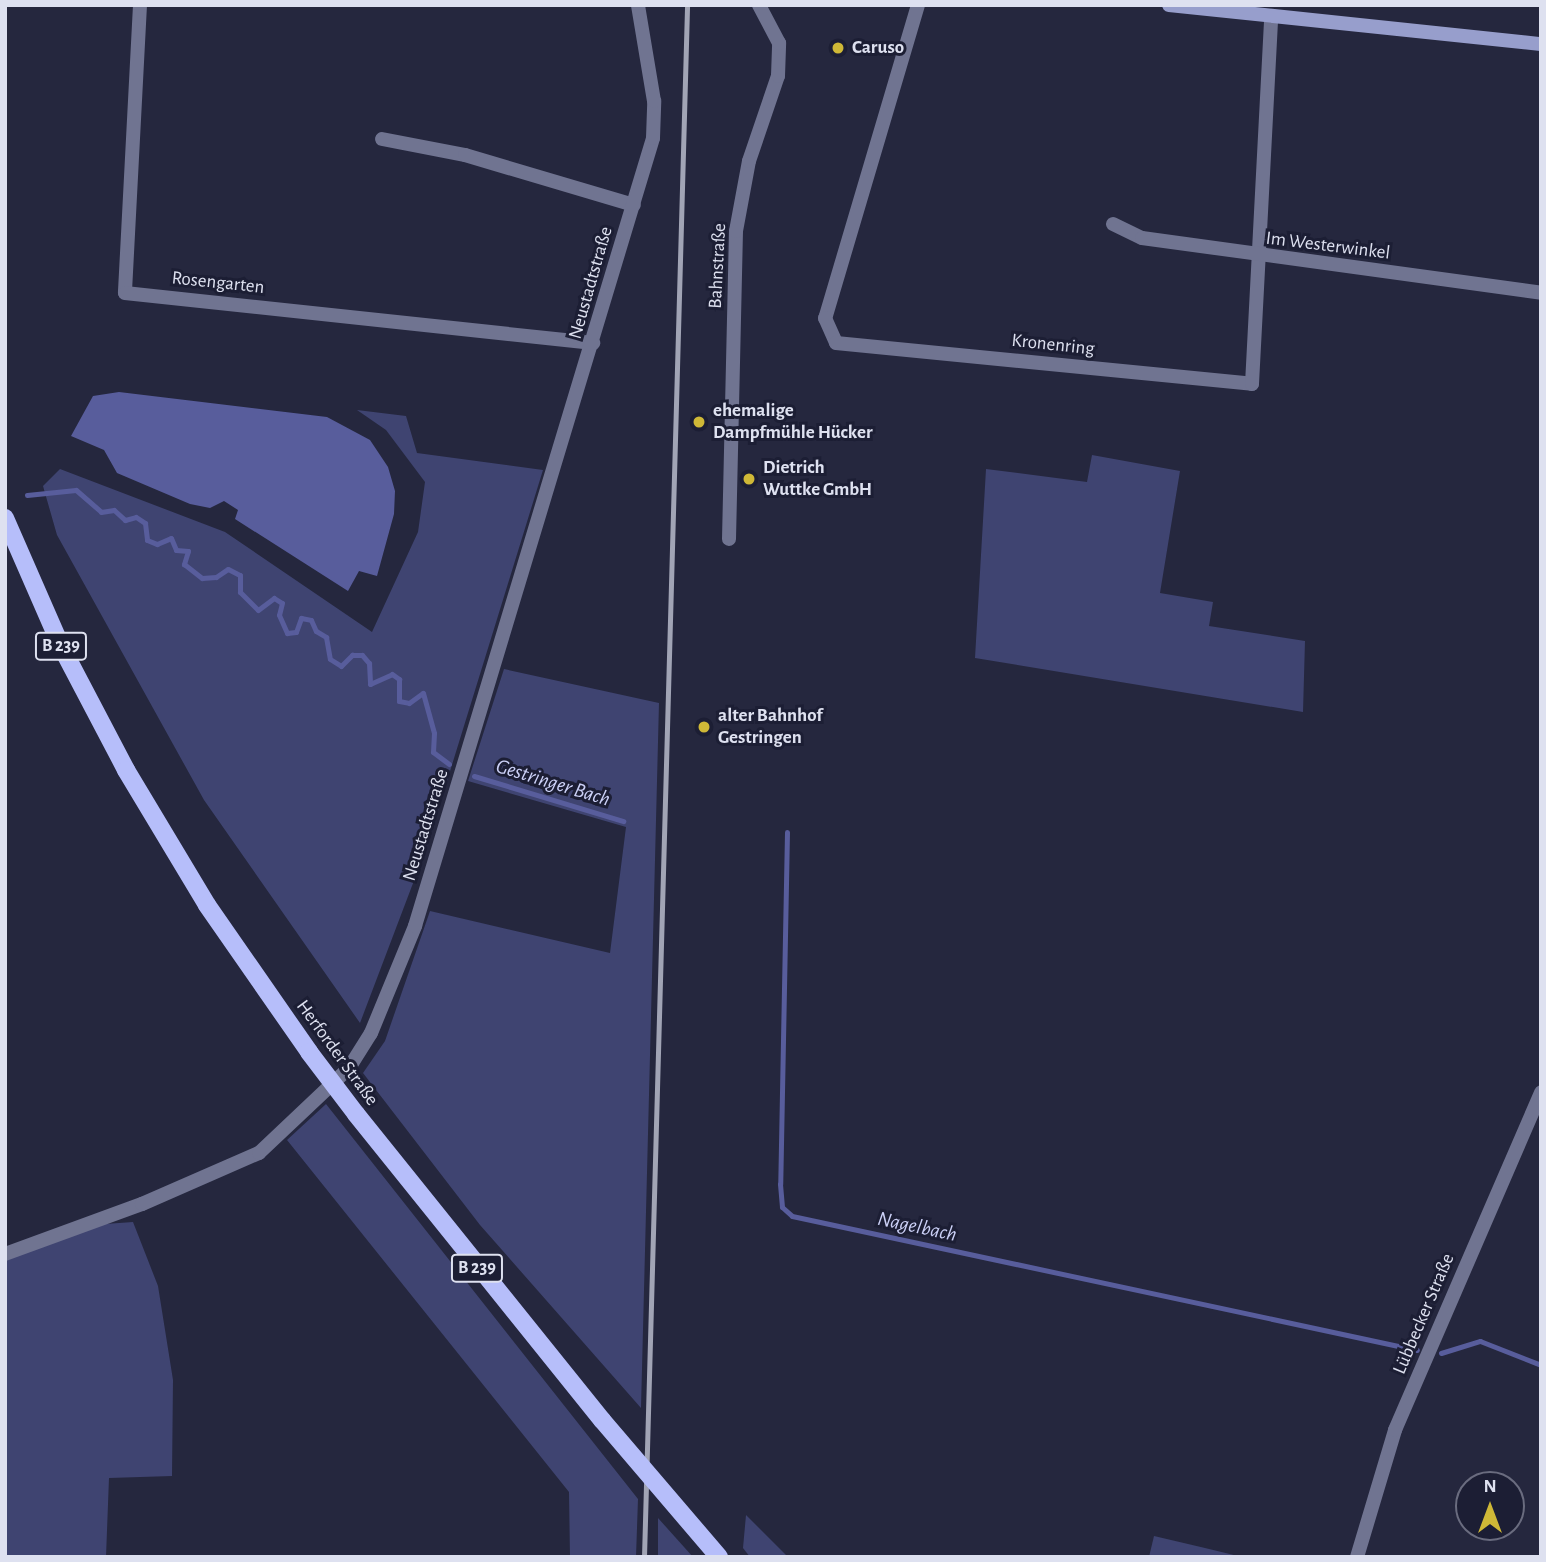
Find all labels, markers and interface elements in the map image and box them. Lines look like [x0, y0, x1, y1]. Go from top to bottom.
place label: Caruso [852, 37, 904, 59]
marker: Caruso [830, 40, 846, 56]
street label: Bahnstraße [704, 223, 732, 309]
street label: Neustadtstraße [564, 224, 618, 342]
street label: Im Westerwinkel [1265, 227, 1391, 265]
street label: Rosengarten [171, 267, 265, 299]
street label: Kronenring [1010, 329, 1096, 361]
place label: ehemalige Dampfmühle Hücker [713, 400, 873, 444]
marker: ehemalige Dampfmühle Hücker [691, 414, 707, 430]
place label: Dietrich Wuttke GmbH [763, 457, 872, 501]
marker: Dietrich Wuttke GmbH [741, 471, 757, 487]
road number: B 239 [35, 632, 87, 660]
place label: alter Bahnhof Gestringen [718, 705, 822, 749]
marker: alter Bahnhof Gestringen [696, 719, 712, 735]
water label: Gestringer Bach [493, 754, 613, 812]
street label: Neustadtstraße [398, 766, 454, 884]
street label: Herforder Straße [291, 996, 383, 1110]
water label: Nagelbach [875, 1206, 959, 1248]
street label: Lübbecker Straße [1388, 1250, 1460, 1378]
road number: B 239 [451, 1254, 503, 1282]
north arrow [1455, 1471, 1525, 1541]
text: N [1483, 1477, 1497, 1496]

